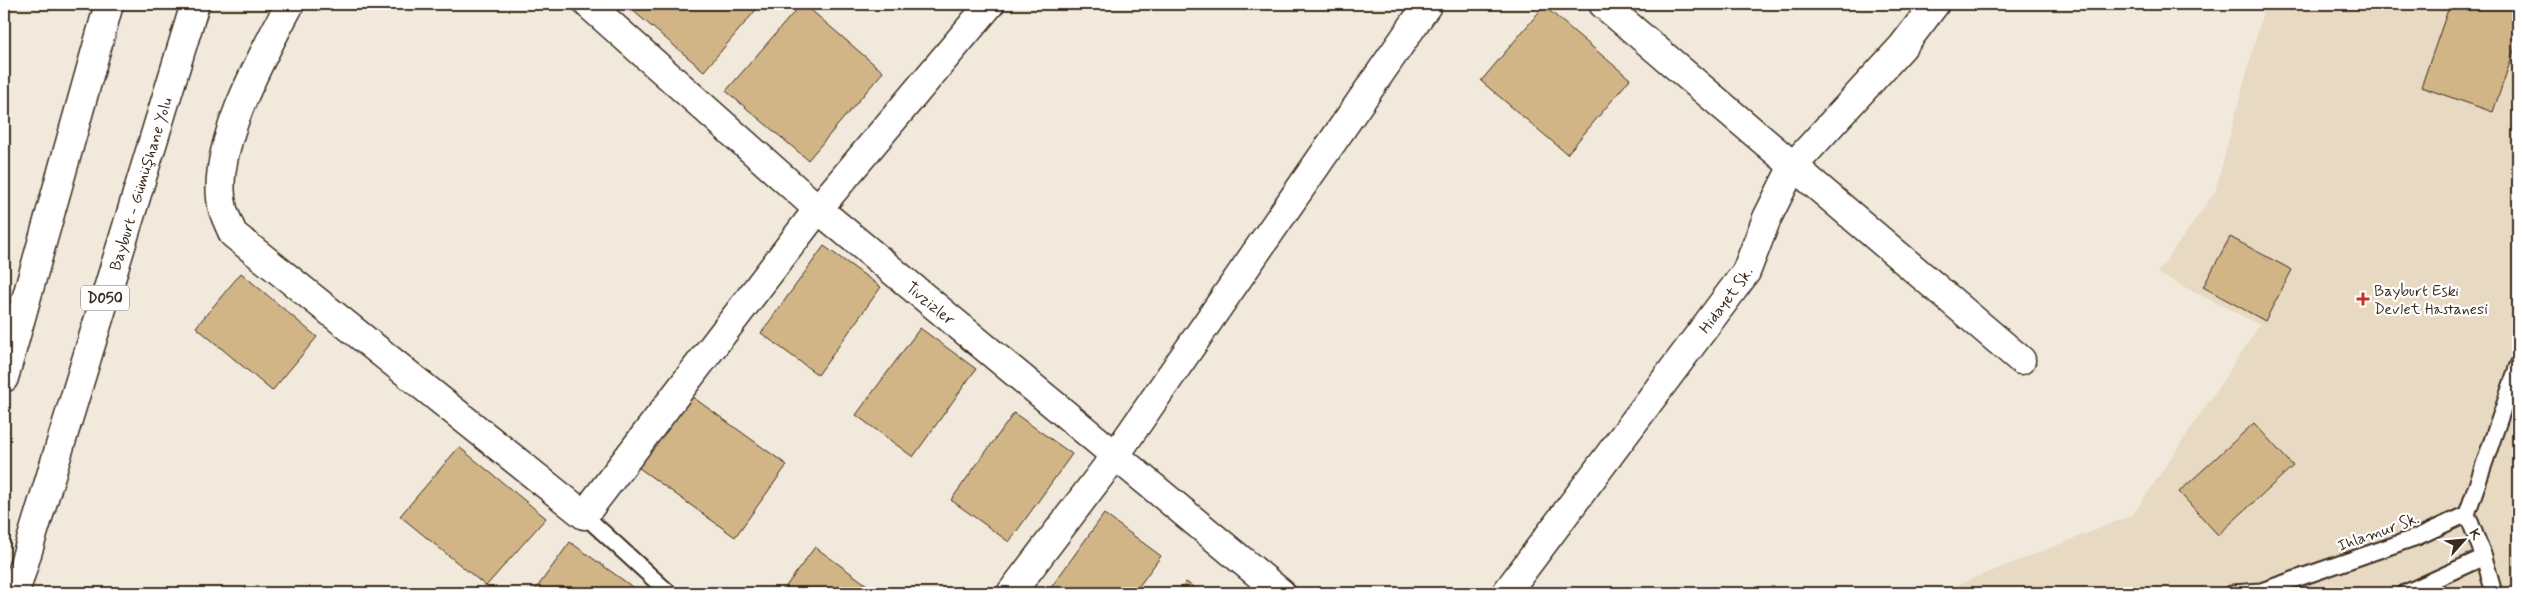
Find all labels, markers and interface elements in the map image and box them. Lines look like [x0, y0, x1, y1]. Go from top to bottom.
street label: Bayburt - Gümüşhane Yolu [105, 95, 178, 273]
street label: Hidayet Sk. [1695, 265, 1759, 338]
street label: Tivzizler [901, 277, 959, 331]
place label: Bayburt Eski Devlet Hastanesi [2374, 281, 2488, 320]
road number: D050 [81, 286, 129, 310]
marker: Bayburt Eski Devlet Hastanesi [2356, 292, 2370, 306]
street label: Ihlamur Sk. [2335, 508, 2422, 557]
north arrow [2440, 514, 2490, 564]
text: K [2464, 526, 2485, 544]

